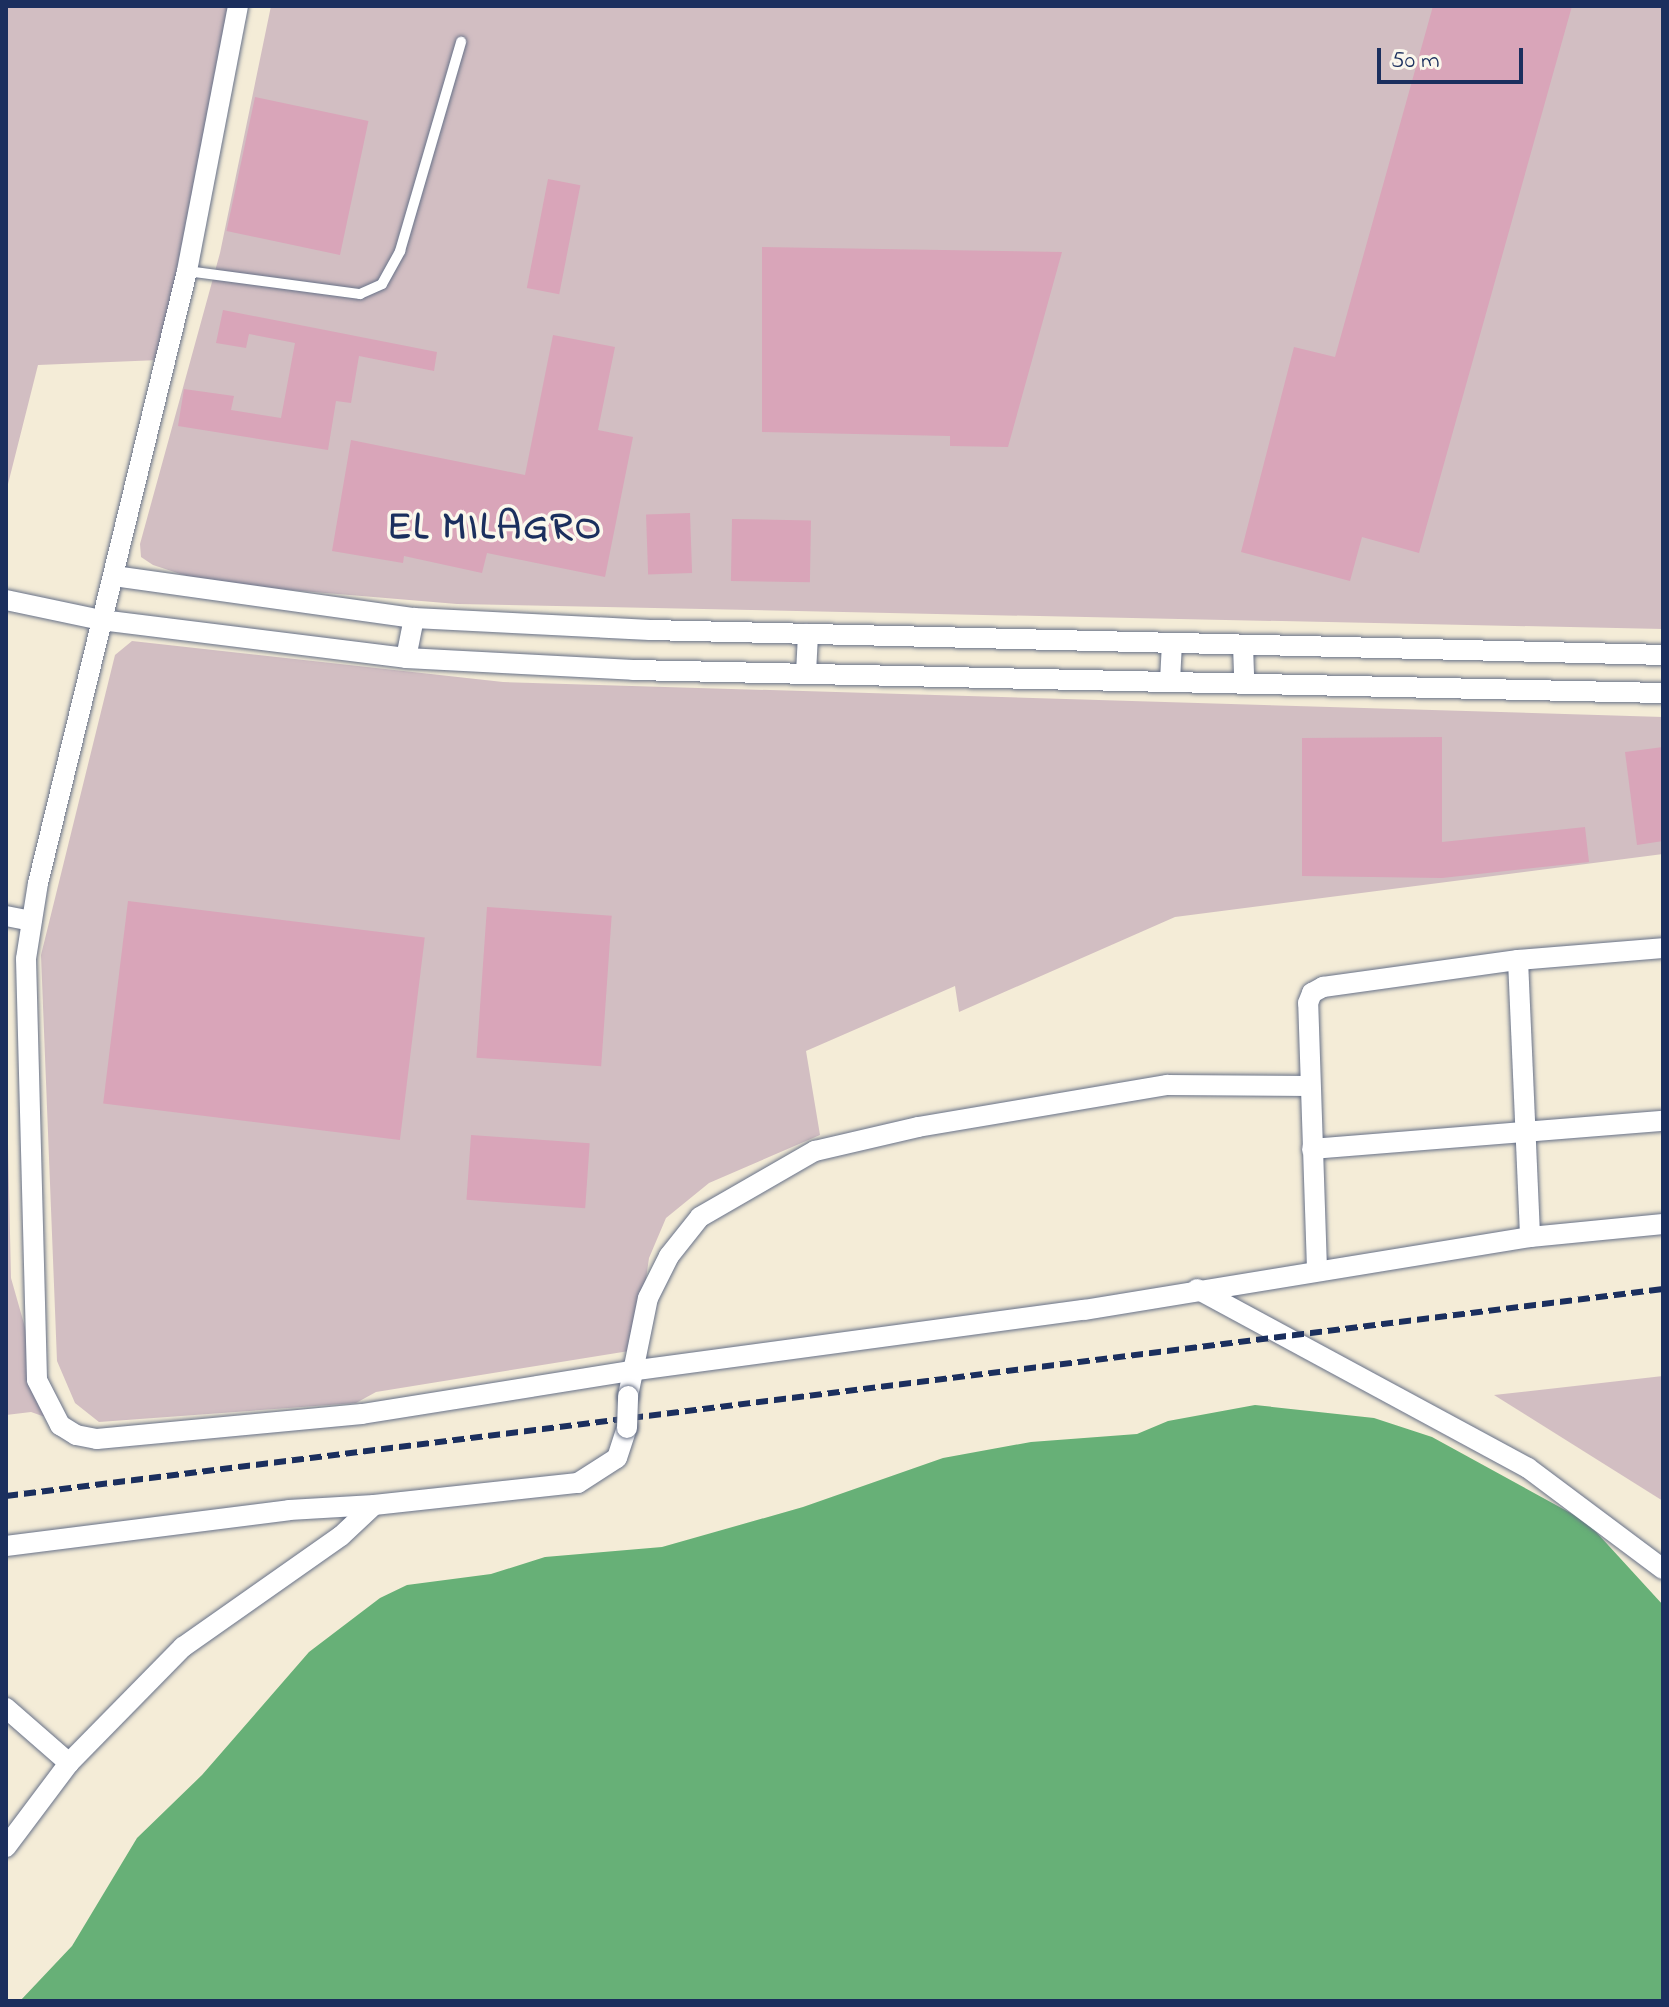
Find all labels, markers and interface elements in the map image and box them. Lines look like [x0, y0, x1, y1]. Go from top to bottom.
scale bar [1381, 32, 1527, 82]
text: 50 m [1391, 44, 1440, 79]
district label: EL MILAGRO [387, 505, 603, 553]

